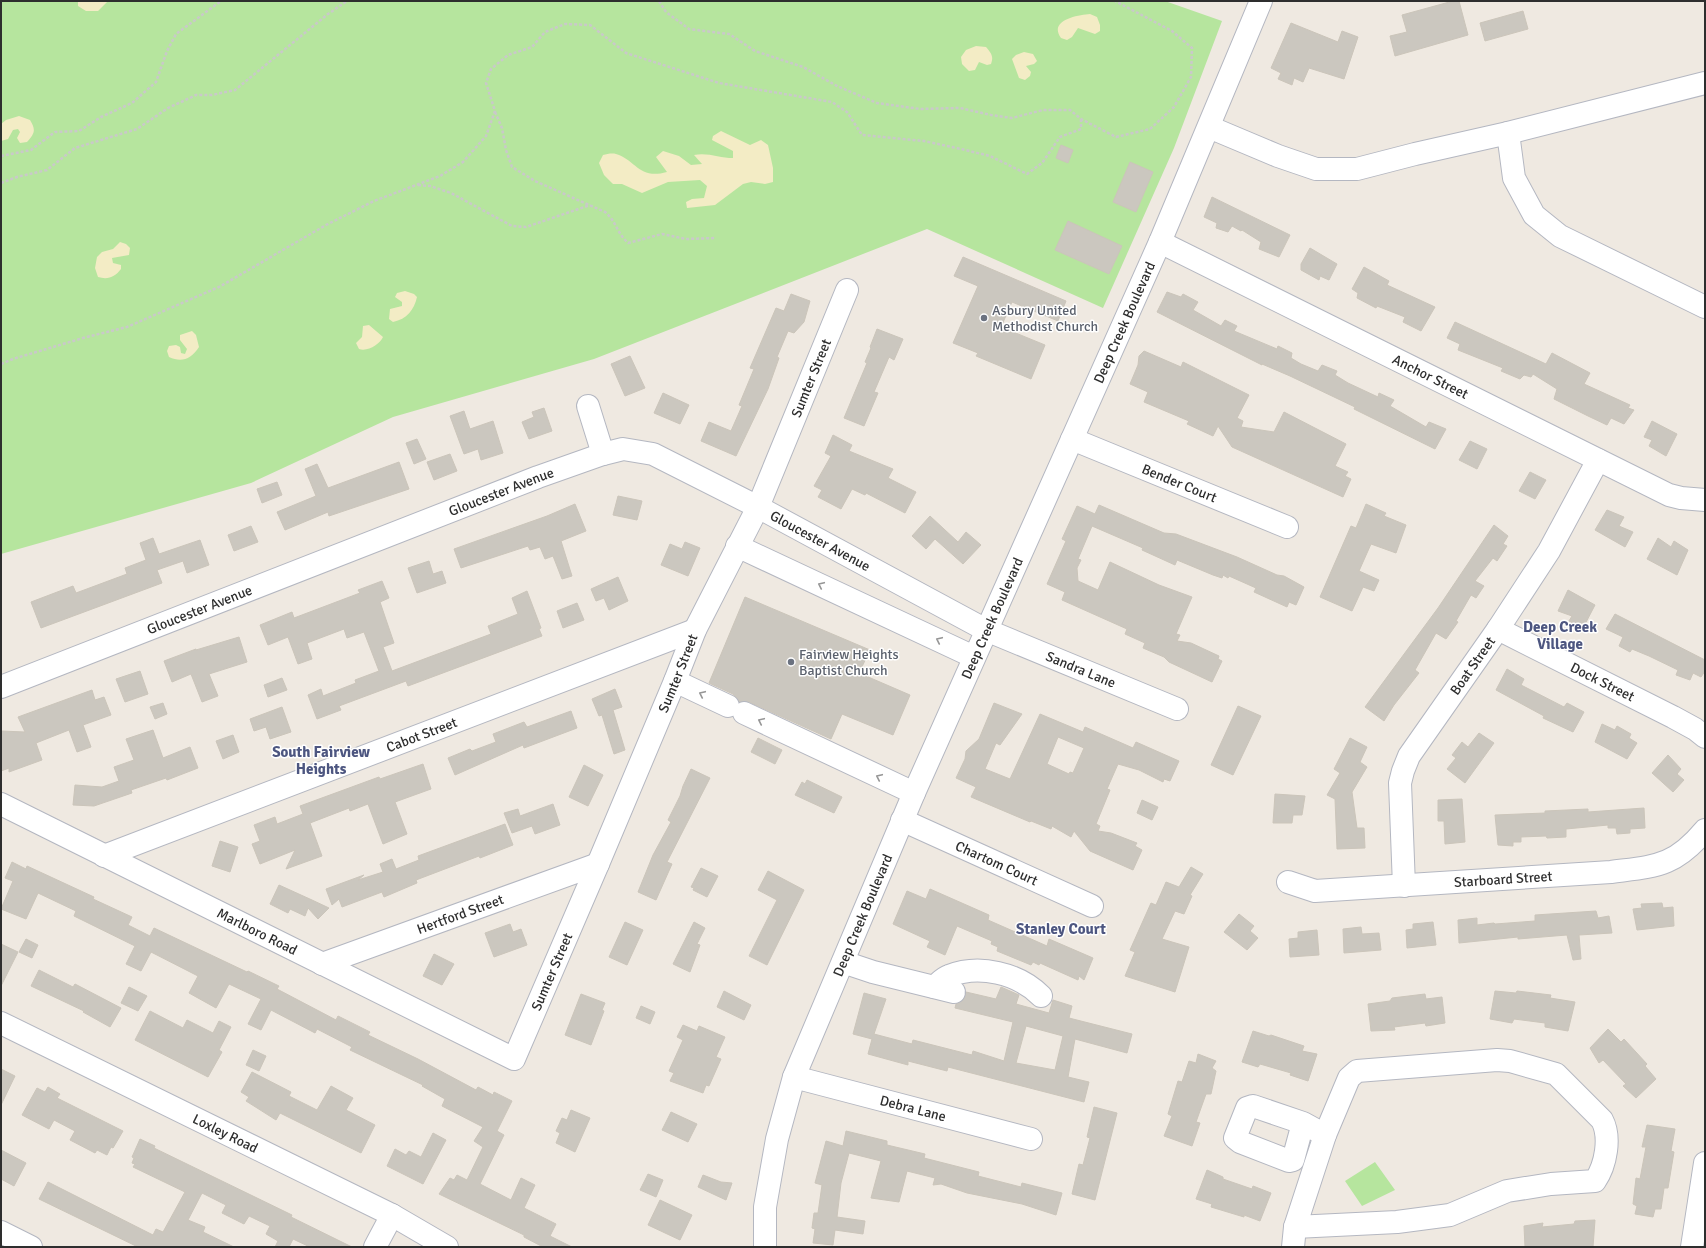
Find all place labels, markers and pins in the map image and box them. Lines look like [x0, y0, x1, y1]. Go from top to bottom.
place label: Asbury United Methodist Church [992, 302, 1098, 335]
marker: Asbury United Methodist Church [979, 313, 989, 323]
place label: Fairview Heights Baptist Church [799, 646, 899, 679]
marker: Fairview Heights Baptist Church [786, 657, 796, 667]

